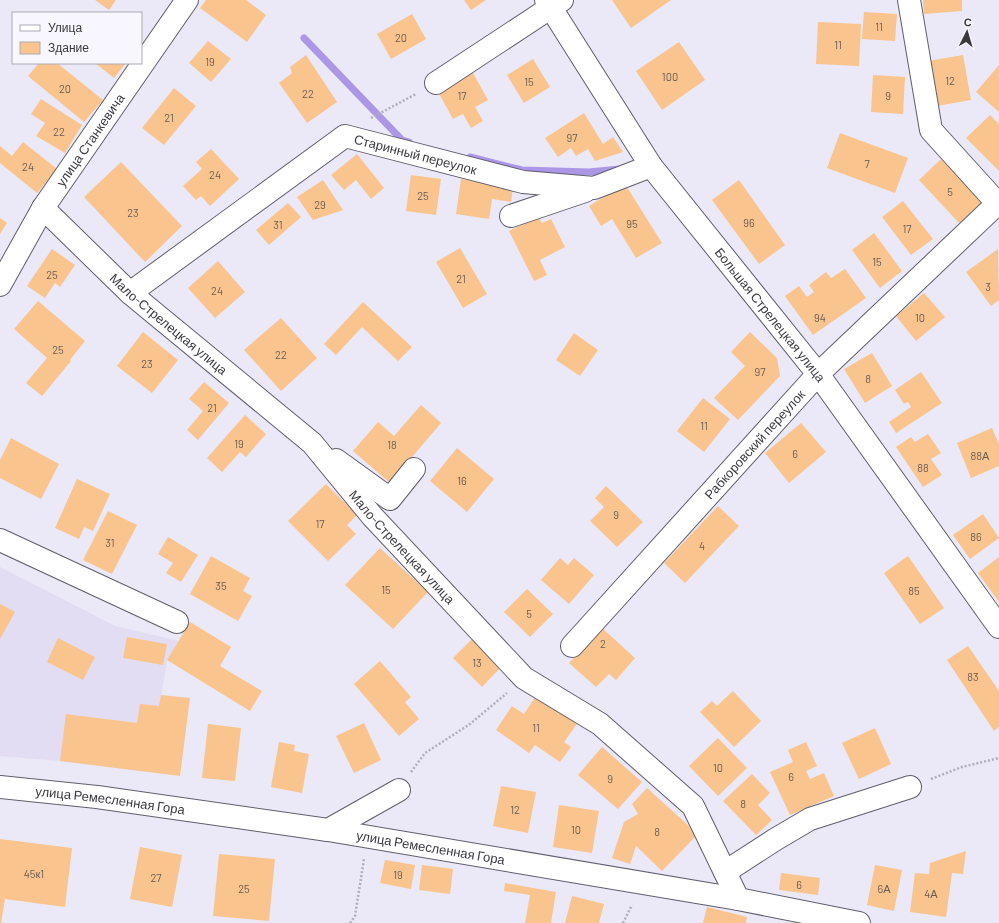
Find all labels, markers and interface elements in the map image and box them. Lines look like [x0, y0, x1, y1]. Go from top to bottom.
legend [12, 12, 142, 64]
north arrow [947, 12, 987, 52]
text: С [963, 15, 972, 28]
text: Улица [48, 20, 82, 35]
house number: 11 [875, 20, 883, 33]
house number: 20 [395, 31, 407, 44]
house number: 11 [834, 38, 842, 51]
text: Здание [48, 40, 89, 55]
house number: 19 [205, 55, 215, 68]
house number: 100 [662, 70, 678, 83]
house number: 12 [945, 74, 955, 87]
house number: 15 [524, 75, 534, 88]
house number: 20 [59, 82, 71, 95]
house number: 22 [302, 87, 314, 100]
house number: 17 [457, 89, 467, 102]
house number: 9 [885, 89, 891, 102]
street label: улица Станкевича [52, 90, 128, 189]
house number: 21 [164, 111, 174, 124]
house number: 22 [53, 125, 65, 138]
street label: Старинный переулок [352, 131, 479, 178]
house number: 97 [567, 131, 577, 144]
house number: 7 [864, 157, 870, 170]
house number: 24 [22, 160, 34, 173]
house number: 24 [209, 168, 221, 181]
house number: 5 [947, 185, 953, 198]
house number: 25 [417, 189, 429, 202]
house number: 29 [314, 198, 326, 211]
house number: 23 [127, 206, 139, 219]
house number: 96 [743, 216, 755, 229]
house number: 95 [626, 217, 638, 230]
house number: 31 [273, 218, 283, 231]
house number: 17 [902, 222, 912, 235]
street label: Большая Стрелецкая улица [712, 244, 829, 385]
house number: 15 [872, 255, 882, 268]
house number: 25 [46, 268, 58, 281]
street label: Мало-Стрелецкая улица [107, 270, 231, 378]
house number: 21 [456, 272, 466, 285]
house number: 3 [985, 280, 991, 293]
house number: 24 [211, 284, 223, 297]
house number: 94 [814, 311, 826, 324]
house number: 10 [915, 311, 925, 324]
house number: 25 [52, 343, 64, 356]
house number: 22 [275, 348, 287, 361]
house number: 23 [141, 357, 153, 370]
house number: 97 [755, 365, 765, 378]
house number: 8 [865, 372, 871, 385]
street label: Рабкоровский переулок [701, 386, 808, 502]
house number: 21 [207, 401, 217, 414]
house number: 11 [700, 419, 708, 432]
house number: 19 [234, 437, 244, 450]
house number: 18 [387, 438, 397, 451]
house number: 6 [792, 447, 798, 460]
house number: 88А [971, 449, 990, 462]
house number: 88 [917, 461, 929, 474]
house number: 16 [457, 474, 467, 487]
street label: Мало-Стрелецкая улица [346, 487, 459, 608]
house number: 9 [613, 508, 619, 521]
house number: 17 [315, 517, 325, 530]
house number: 86 [970, 530, 982, 543]
house number: 31 [105, 536, 115, 549]
house number: 4 [699, 539, 705, 552]
house number: 35 [215, 579, 227, 592]
house number: 15 [381, 583, 391, 596]
house number: 85 [908, 584, 920, 597]
house number: 5 [526, 607, 532, 620]
house number: 2 [600, 637, 606, 650]
house number: 13 [472, 656, 482, 669]
house number: 83 [967, 670, 979, 683]
house number: 11 [532, 721, 540, 734]
house number: 10 [713, 761, 723, 774]
house number: 6 [788, 770, 794, 783]
house number: 9 [607, 772, 613, 785]
street label: улица Ремесленная Гора [35, 783, 187, 818]
house number: 8 [740, 797, 746, 810]
house number: 12 [510, 803, 520, 816]
house number: 10 [571, 823, 581, 836]
house number: 8 [654, 825, 660, 838]
street label: улица Ремесленная Гора [355, 827, 507, 868]
house number: 45к1 [24, 867, 44, 880]
house number: 19 [393, 868, 403, 881]
house number: 27 [150, 871, 162, 884]
house number: 6 [796, 878, 802, 891]
house number: 25 [238, 882, 250, 895]
house number: 6А [877, 882, 891, 895]
house number: 4А [924, 887, 938, 900]

